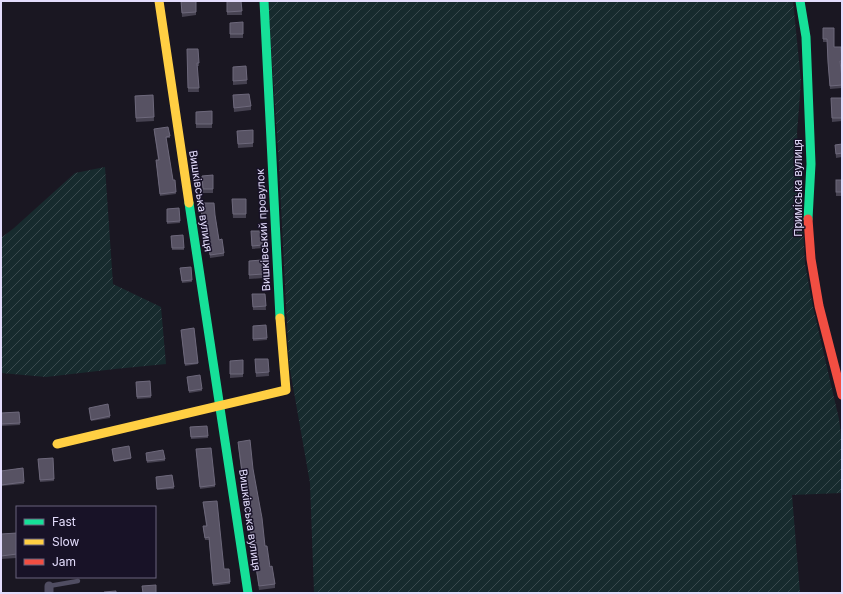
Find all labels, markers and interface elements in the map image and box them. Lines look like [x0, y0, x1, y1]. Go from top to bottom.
street label: Приміська вулиця [791, 139, 805, 237]
street label: Вишківська вулиця [186, 149, 216, 253]
street label: Вишківський провулок [253, 168, 273, 292]
street label: Вишківська вулиця [236, 468, 264, 572]
legend [16, 506, 156, 578]
text: Fast [52, 514, 76, 529]
text: Slow [52, 534, 80, 549]
text: Jam [52, 554, 76, 569]

